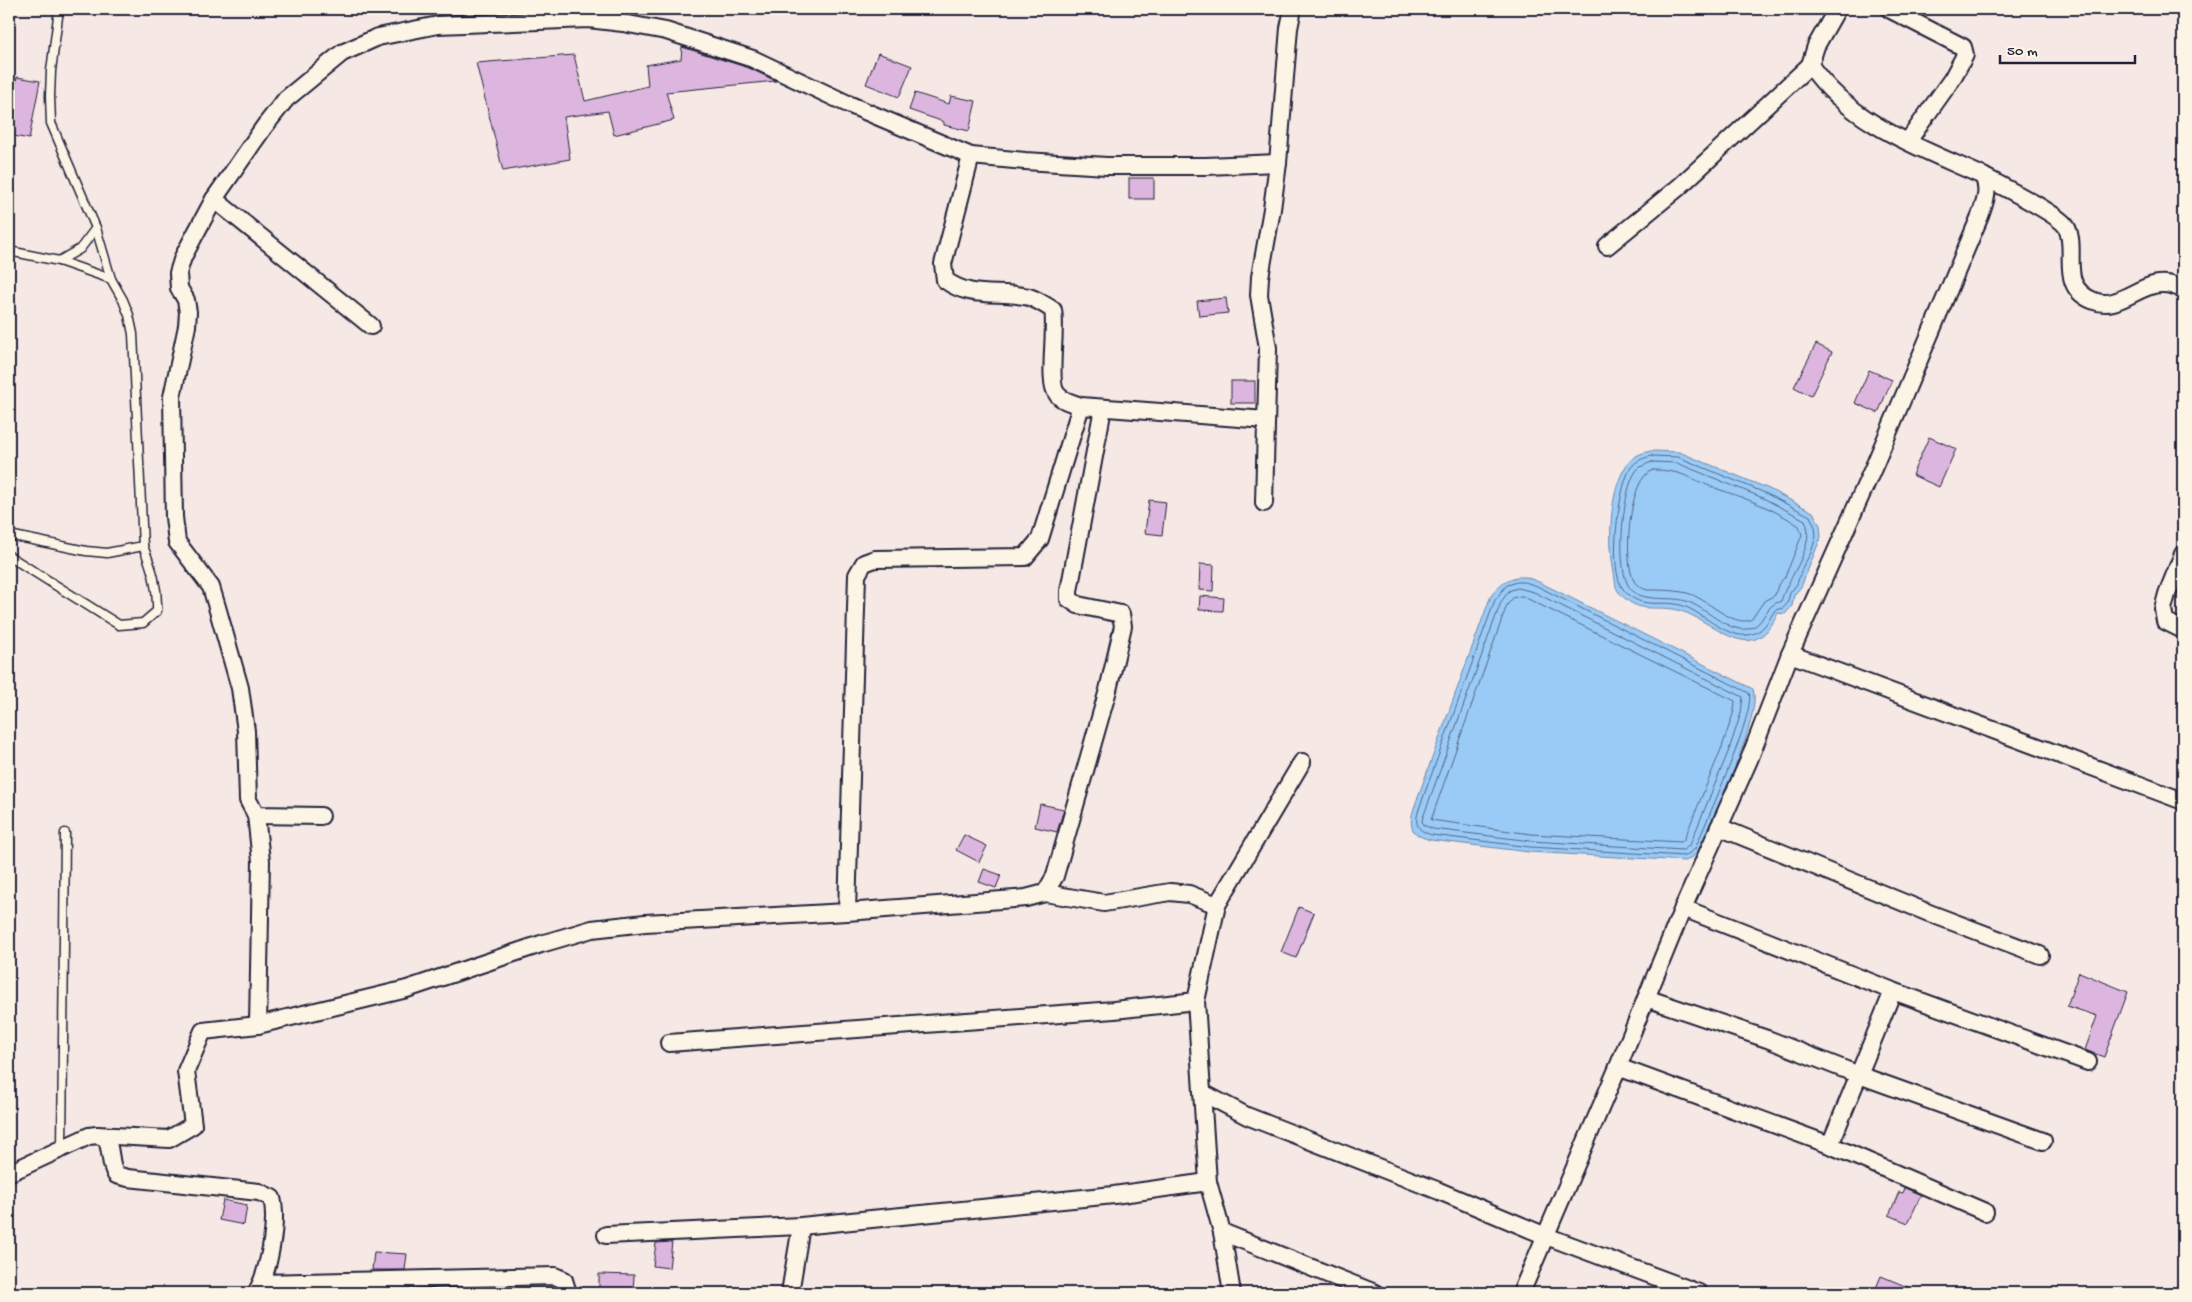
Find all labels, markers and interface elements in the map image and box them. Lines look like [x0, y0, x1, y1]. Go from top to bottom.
scale bar [2000, 32, 2134, 64]
text: 50 m [2007, 43, 2038, 61]

